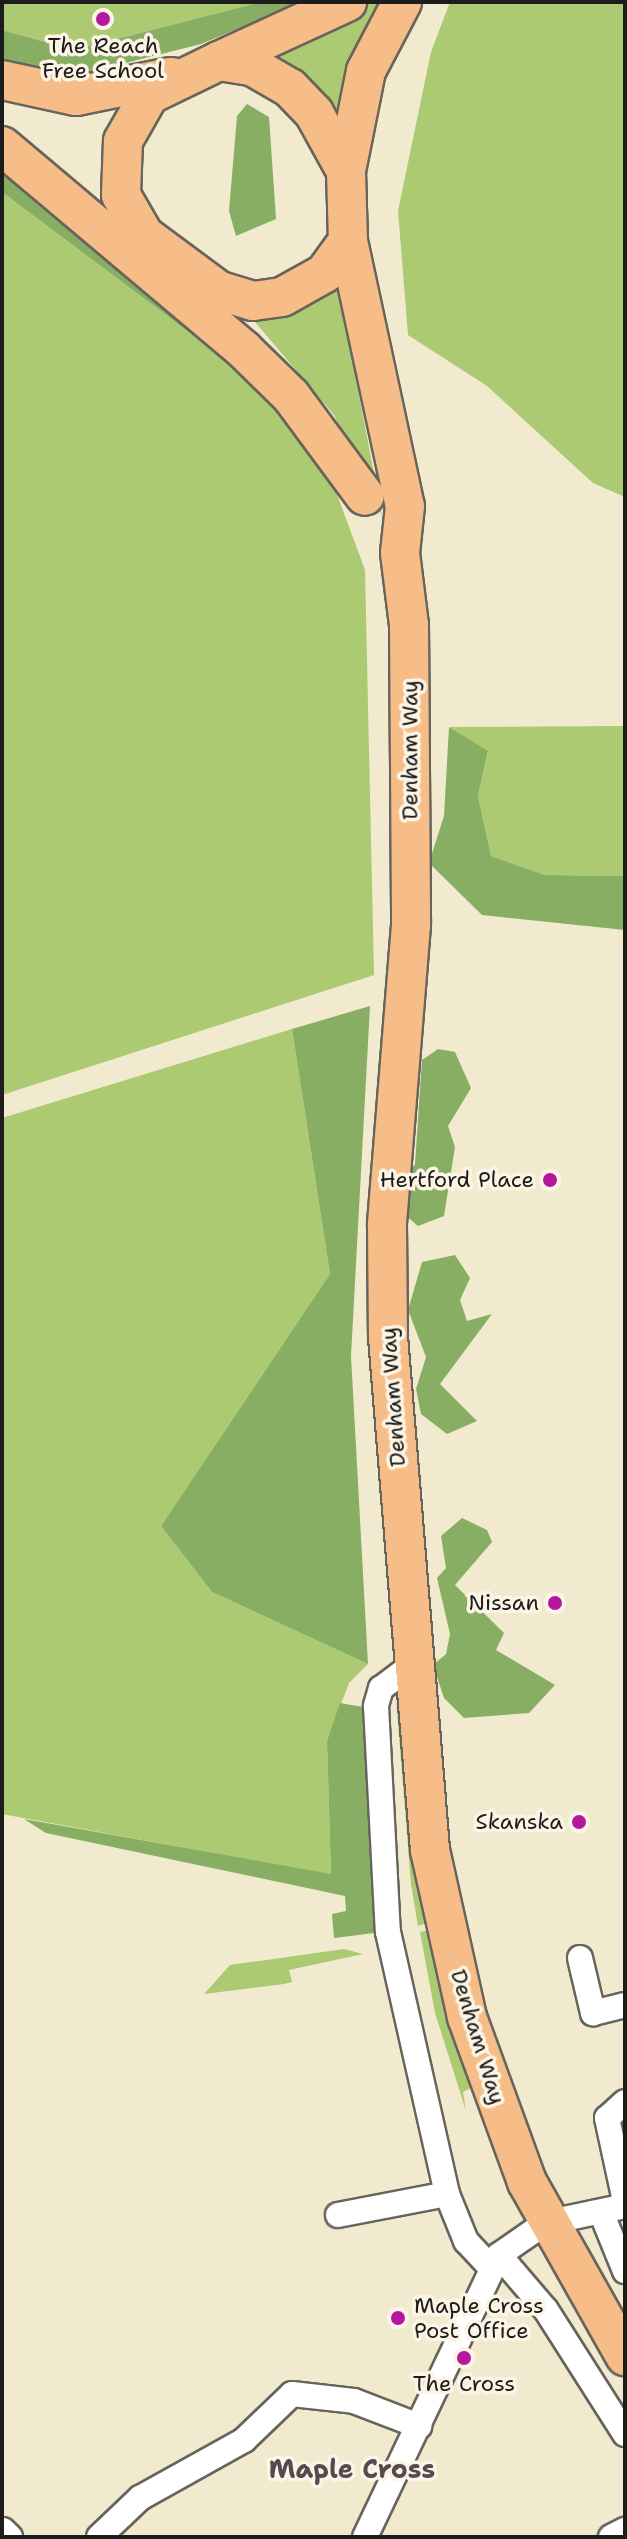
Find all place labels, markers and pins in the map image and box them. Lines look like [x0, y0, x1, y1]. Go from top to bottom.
marker: The Reach Free School [94, 10, 112, 28]
place label: The Reach Free School [42, 32, 164, 84]
place label: Hertford Place [380, 1167, 534, 1193]
marker: Hertford Place [541, 1171, 559, 1189]
place label: Nissan [468, 1590, 539, 1616]
marker: Nissan [546, 1594, 564, 1612]
place label: Skanska [476, 1809, 563, 1835]
marker: Skanska [570, 1813, 588, 1831]
place label: Maple Cross Post Office [414, 2292, 544, 2344]
marker: Maple Cross Post Office [389, 2309, 407, 2327]
marker: The Cross [455, 2349, 473, 2367]
place label: The Cross [413, 2371, 515, 2397]

